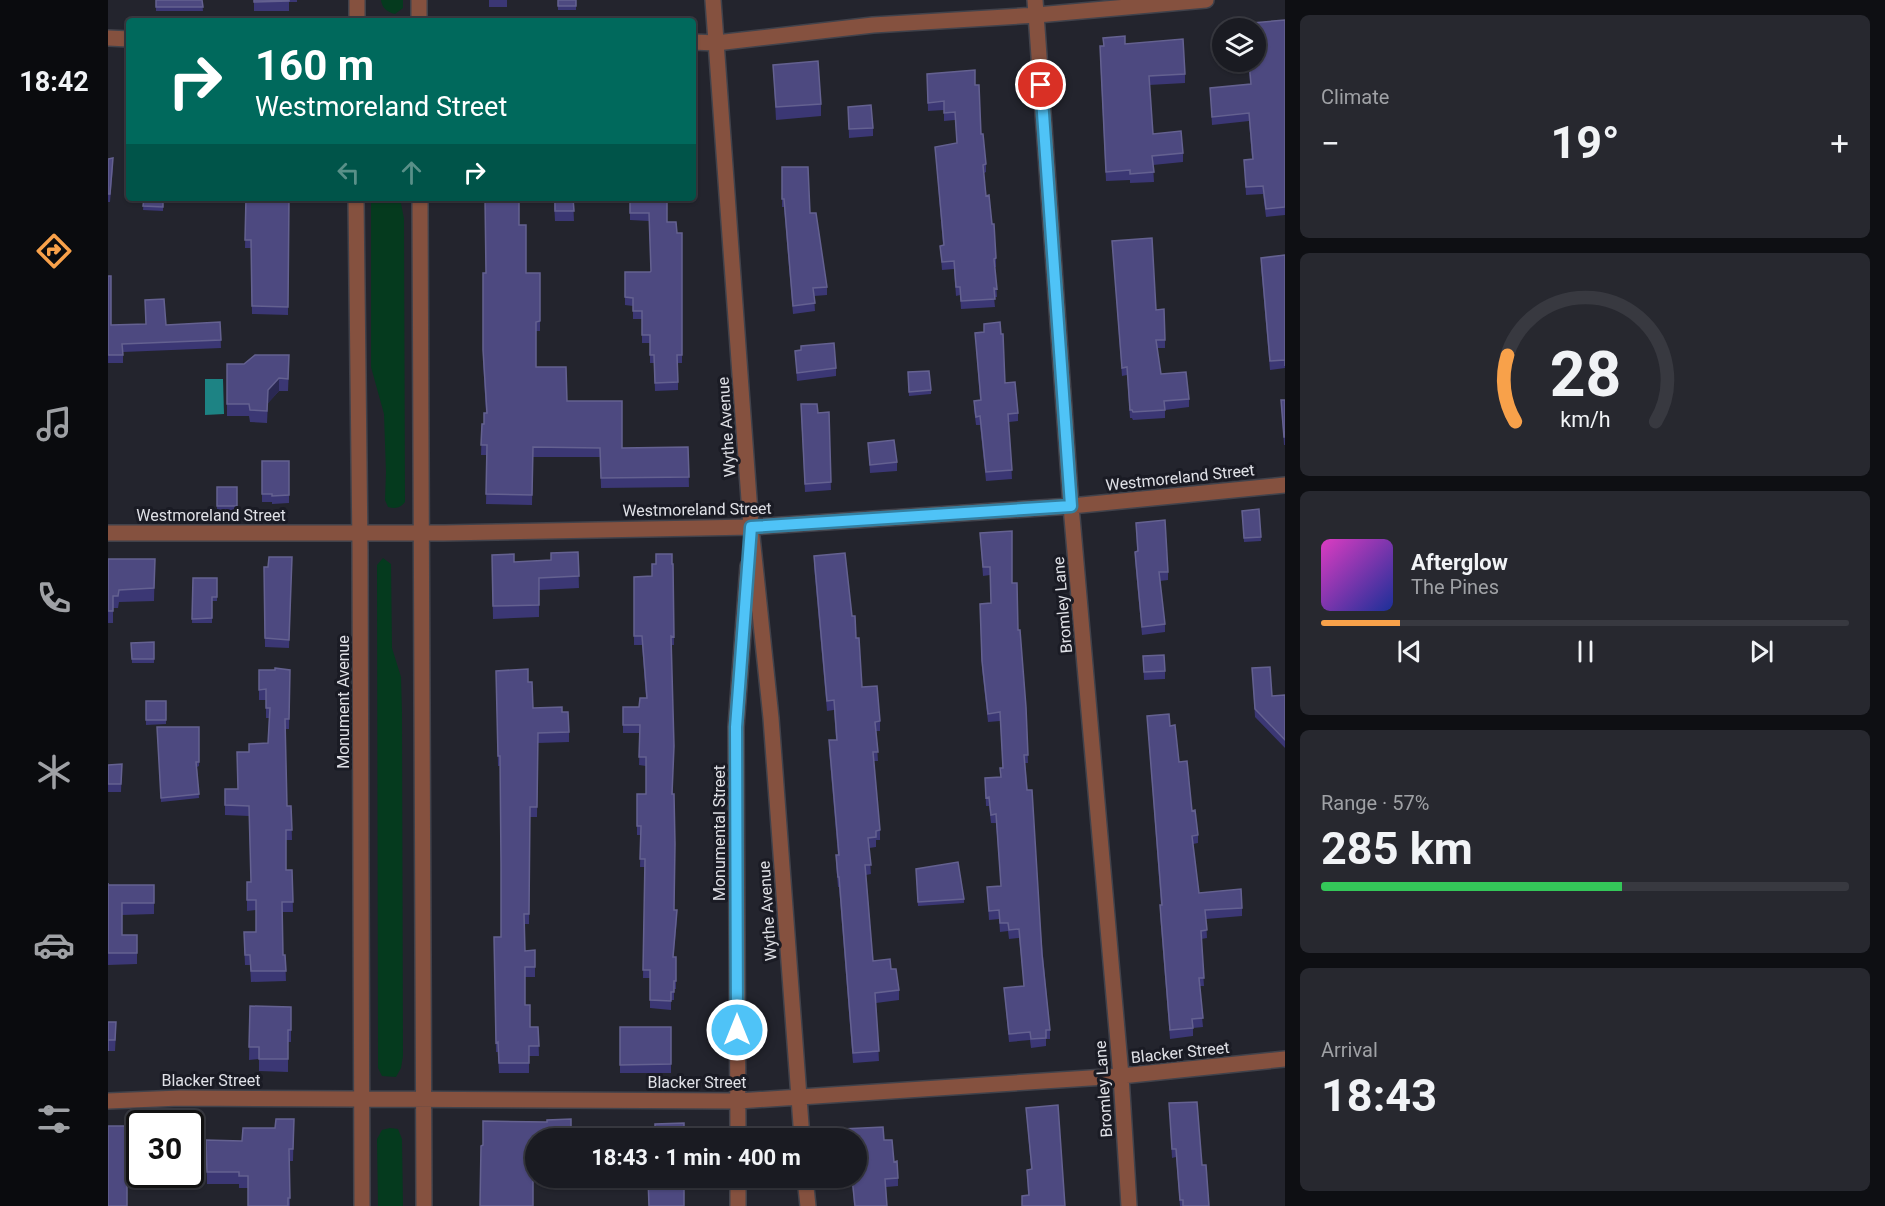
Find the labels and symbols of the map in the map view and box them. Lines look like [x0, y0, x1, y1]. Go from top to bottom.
pin [1015, 59, 1066, 110]
street label: Wythe Avenue [714, 376, 739, 478]
street label: Westmoreland Street [1105, 460, 1255, 495]
street label: Westmoreland Street [622, 499, 772, 520]
street label: Westmoreland Street [136, 506, 286, 525]
street label: Bromley Lane [1049, 556, 1076, 654]
street label: Monument Avenue [334, 635, 353, 769]
street label: Monumental Street [710, 765, 729, 901]
street label: Wythe Avenue [755, 860, 780, 962]
position arrow [705, 998, 769, 1062]
street label: Blacker Street [1130, 1038, 1230, 1067]
street label: Bromley Lane [1091, 1040, 1116, 1138]
street label: Blacker Street [162, 1071, 260, 1090]
street label: Blacker Street [648, 1073, 746, 1092]
speed limit sign: 30 [126, 1110, 204, 1188]

